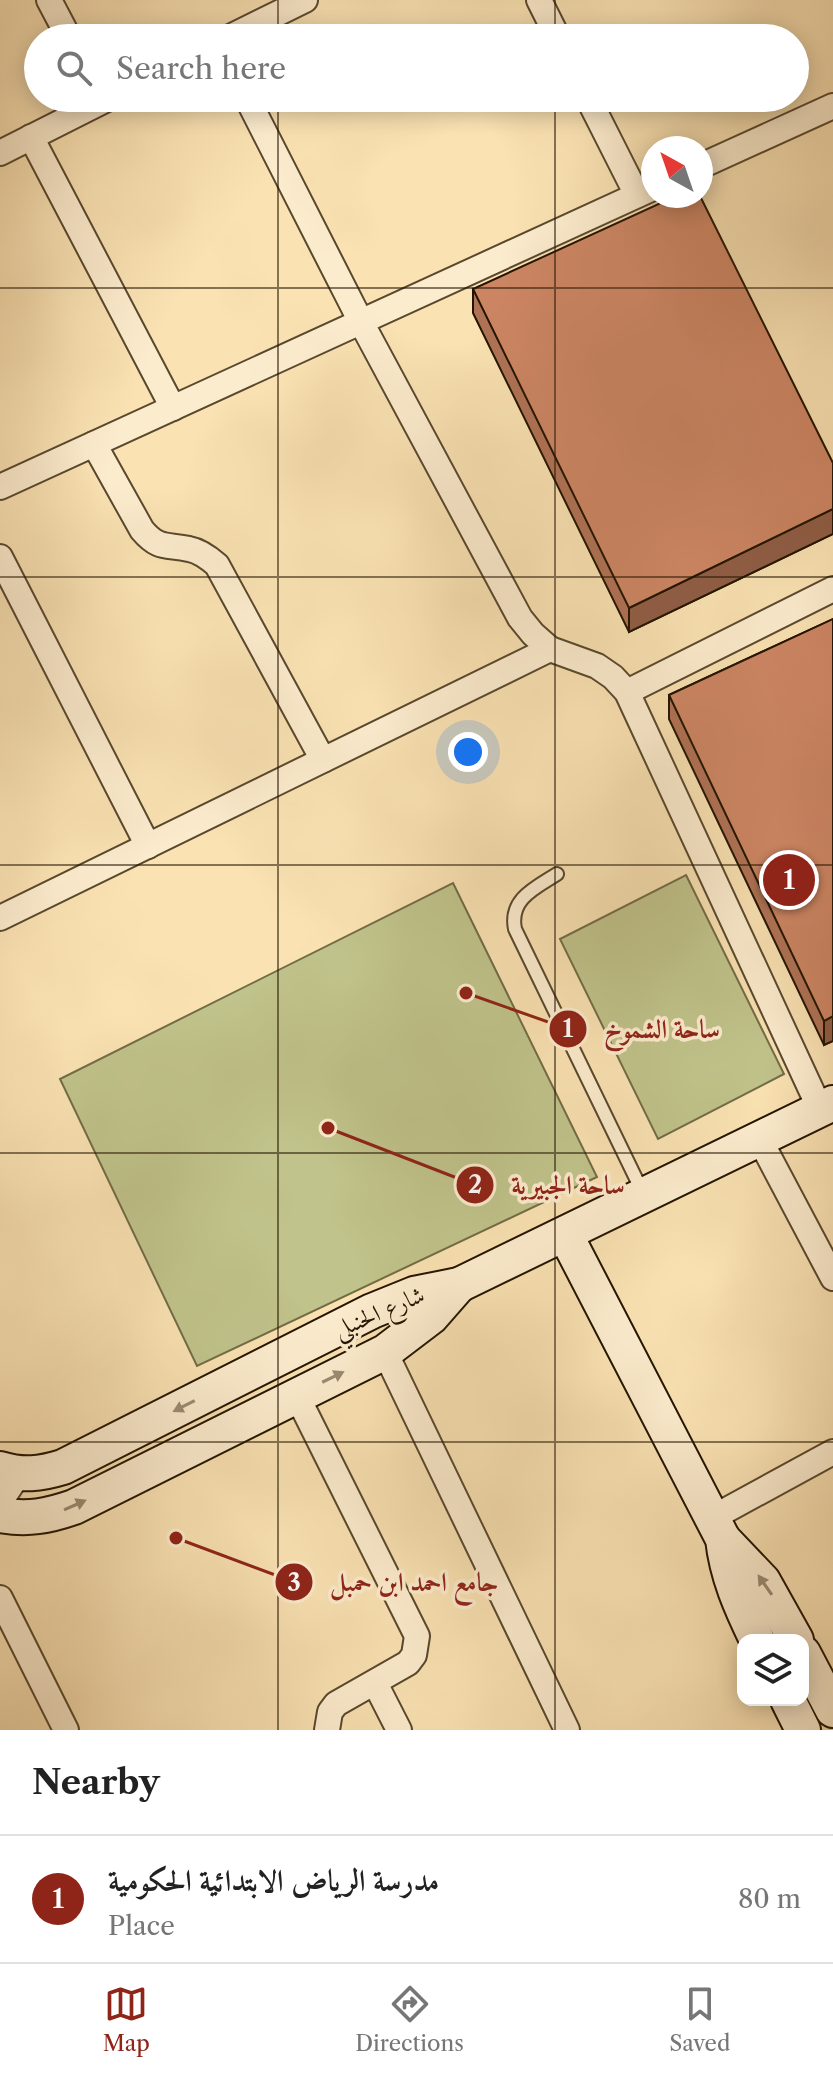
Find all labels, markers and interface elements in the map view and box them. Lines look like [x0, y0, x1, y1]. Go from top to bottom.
search box [24, 24, 809, 112]
icon: search [52, 46, 96, 90]
text: Search here [116, 50, 286, 87]
north arrow [641, 136, 713, 208]
your location [448, 732, 488, 772]
pin: 1 [763, 850, 815, 910]
callout: ساحة الشموخ [548, 1004, 736, 1054]
text: ساحة الشموخ [604, 1013, 720, 1052]
text: 1 [563, 1014, 574, 1043]
callout: ساحة الجبيرية [455, 1160, 640, 1210]
text: ساحة الجبيرية [511, 1169, 625, 1201]
text: 2 [468, 1170, 482, 1199]
street label: شارع الحنبلي [329, 1279, 432, 1352]
one-way arrow [321, 1370, 345, 1384]
one-way arrow [173, 1399, 196, 1412]
one-way arrow [64, 1498, 87, 1512]
callout: جامع احمد ابن حمبل [274, 1557, 515, 1607]
text: جامع احمد ابن حمبل [330, 1566, 498, 1606]
text: 3 [287, 1568, 301, 1597]
one-way arrow [758, 1575, 773, 1596]
map controls [737, 1634, 809, 1706]
button: layers [737, 1634, 809, 1706]
text: Nearby [32, 1761, 160, 1803]
text: مدرسة الرياض الابتدائية الحكومية [108, 1862, 439, 1899]
text: 1 [52, 1883, 64, 1915]
text: 80 m [738, 1883, 801, 1915]
text: Place [108, 1910, 175, 1942]
tab: Map [103, 1982, 150, 2057]
tab: Directions [355, 1982, 464, 2057]
tab: Saved [669, 1982, 730, 2057]

